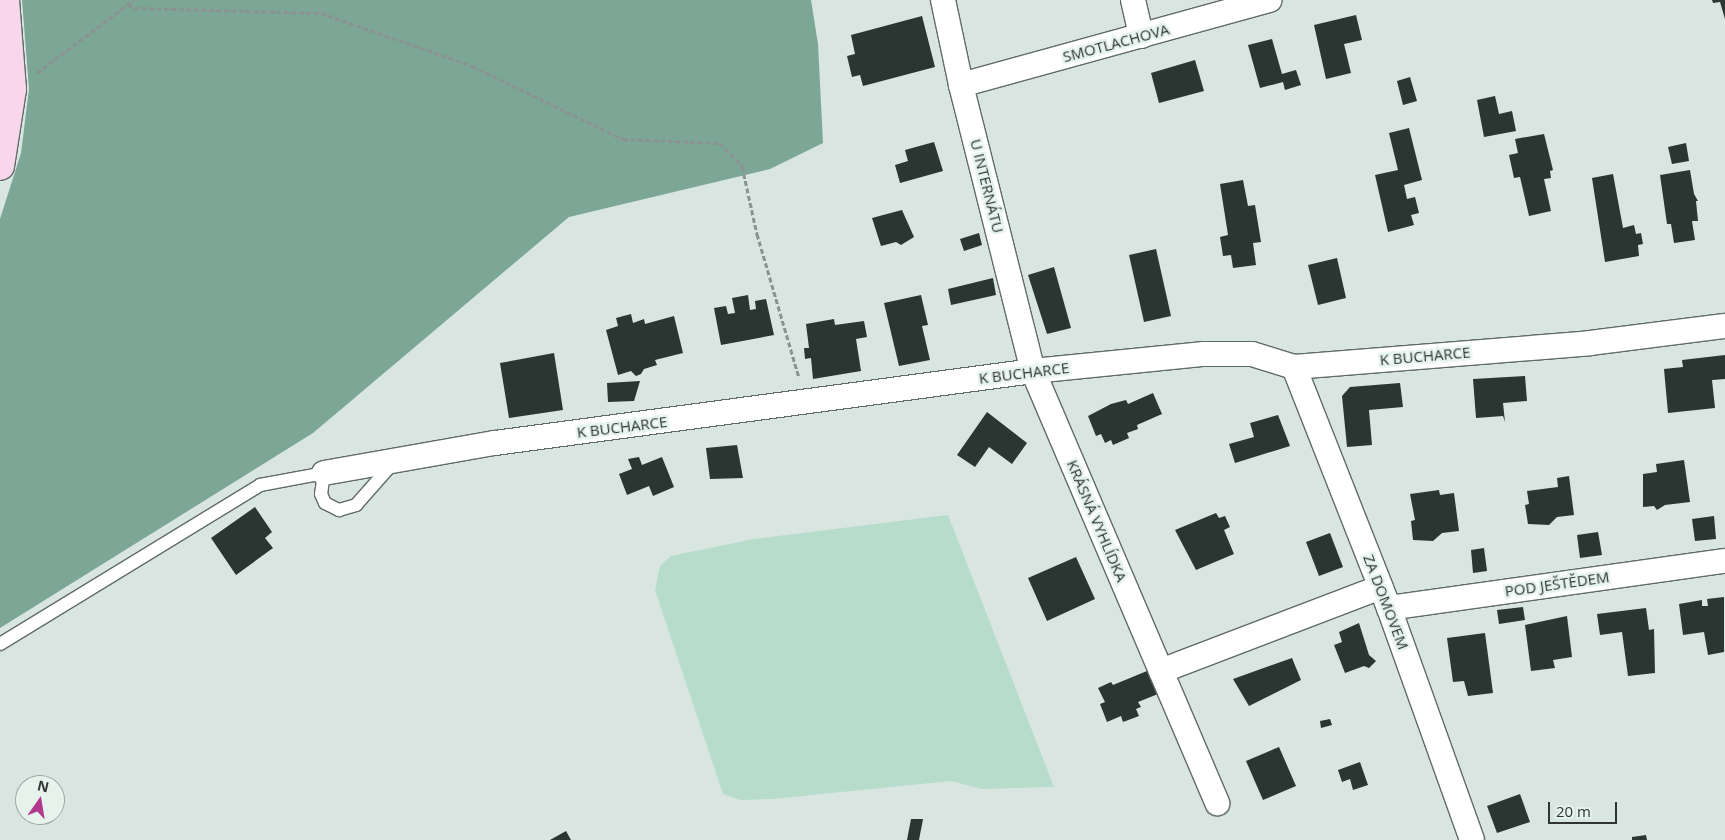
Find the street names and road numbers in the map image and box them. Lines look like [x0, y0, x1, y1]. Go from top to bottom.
street label: SMOTLACHOVA [1061, 20, 1171, 66]
street label: U INTERNÁTU [967, 137, 1007, 235]
street label: K BUCHARCE [1379, 343, 1471, 369]
street label: K BUCHARCE [978, 359, 1070, 387]
street label: K BUCHARCE [576, 413, 668, 441]
street label: KRÁSNÁ VYHLÍDKA [1063, 457, 1131, 585]
street label: ZA DOMOVEM [1360, 552, 1412, 652]
street label: POD JEŠTĚDEM [1504, 568, 1610, 600]

